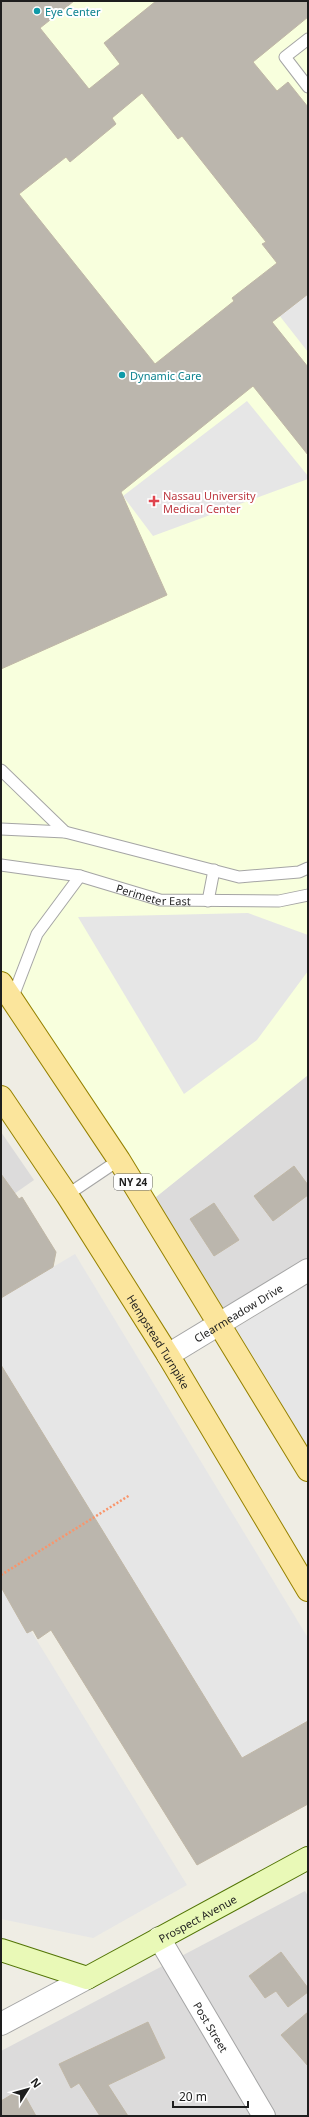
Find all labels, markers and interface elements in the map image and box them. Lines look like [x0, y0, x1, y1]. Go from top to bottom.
place label: Eye Center [45, 4, 101, 19]
marker: Eye Center [32, 6, 42, 16]
place label: Dynamic Care [130, 368, 202, 383]
marker: Dynamic Care [117, 370, 127, 380]
place label: Nassau University Medical Center [163, 488, 256, 516]
marker: Nassau University Medical Center [148, 495, 160, 507]
street label: Perimeter East [114, 880, 191, 908]
road number: NY 24 [114, 1174, 152, 1190]
street label: Clearmeadow Drive [191, 1280, 285, 1345]
street label: Hempstead Turnpike [124, 1291, 194, 1391]
street label: Prospect Avenue [156, 1891, 239, 1945]
street label: Post Street [191, 1999, 232, 2055]
north arrow [8, 2069, 48, 2109]
text: N [28, 2075, 45, 2091]
scale bar [173, 2083, 248, 2109]
text: 20 m [179, 2088, 207, 2105]

